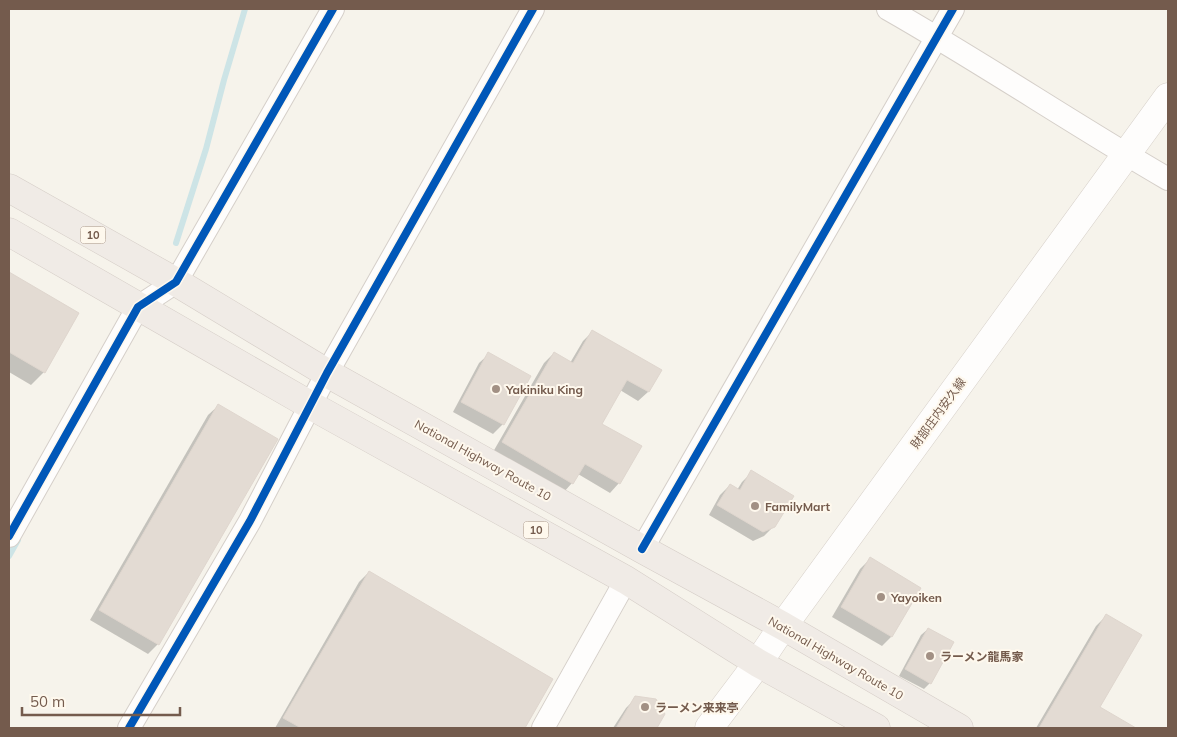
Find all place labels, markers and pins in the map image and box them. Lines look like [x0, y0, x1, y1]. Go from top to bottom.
place label: Yakiniku King [505, 382, 583, 397]
marker: Yakiniku King [490, 383, 502, 395]
place label: FamilyMart [765, 499, 831, 514]
marker: FamilyMart [749, 500, 761, 512]
place label: Yayoiken [890, 590, 942, 605]
marker: Yayoiken [875, 591, 887, 603]
place label: ラーメン龍馬家 [940, 649, 1024, 664]
marker: ラーメン龍馬家 [924, 650, 936, 662]
place label: ラーメン来来亭 [655, 700, 739, 715]
marker: ラーメン来来亭 [639, 701, 651, 713]

